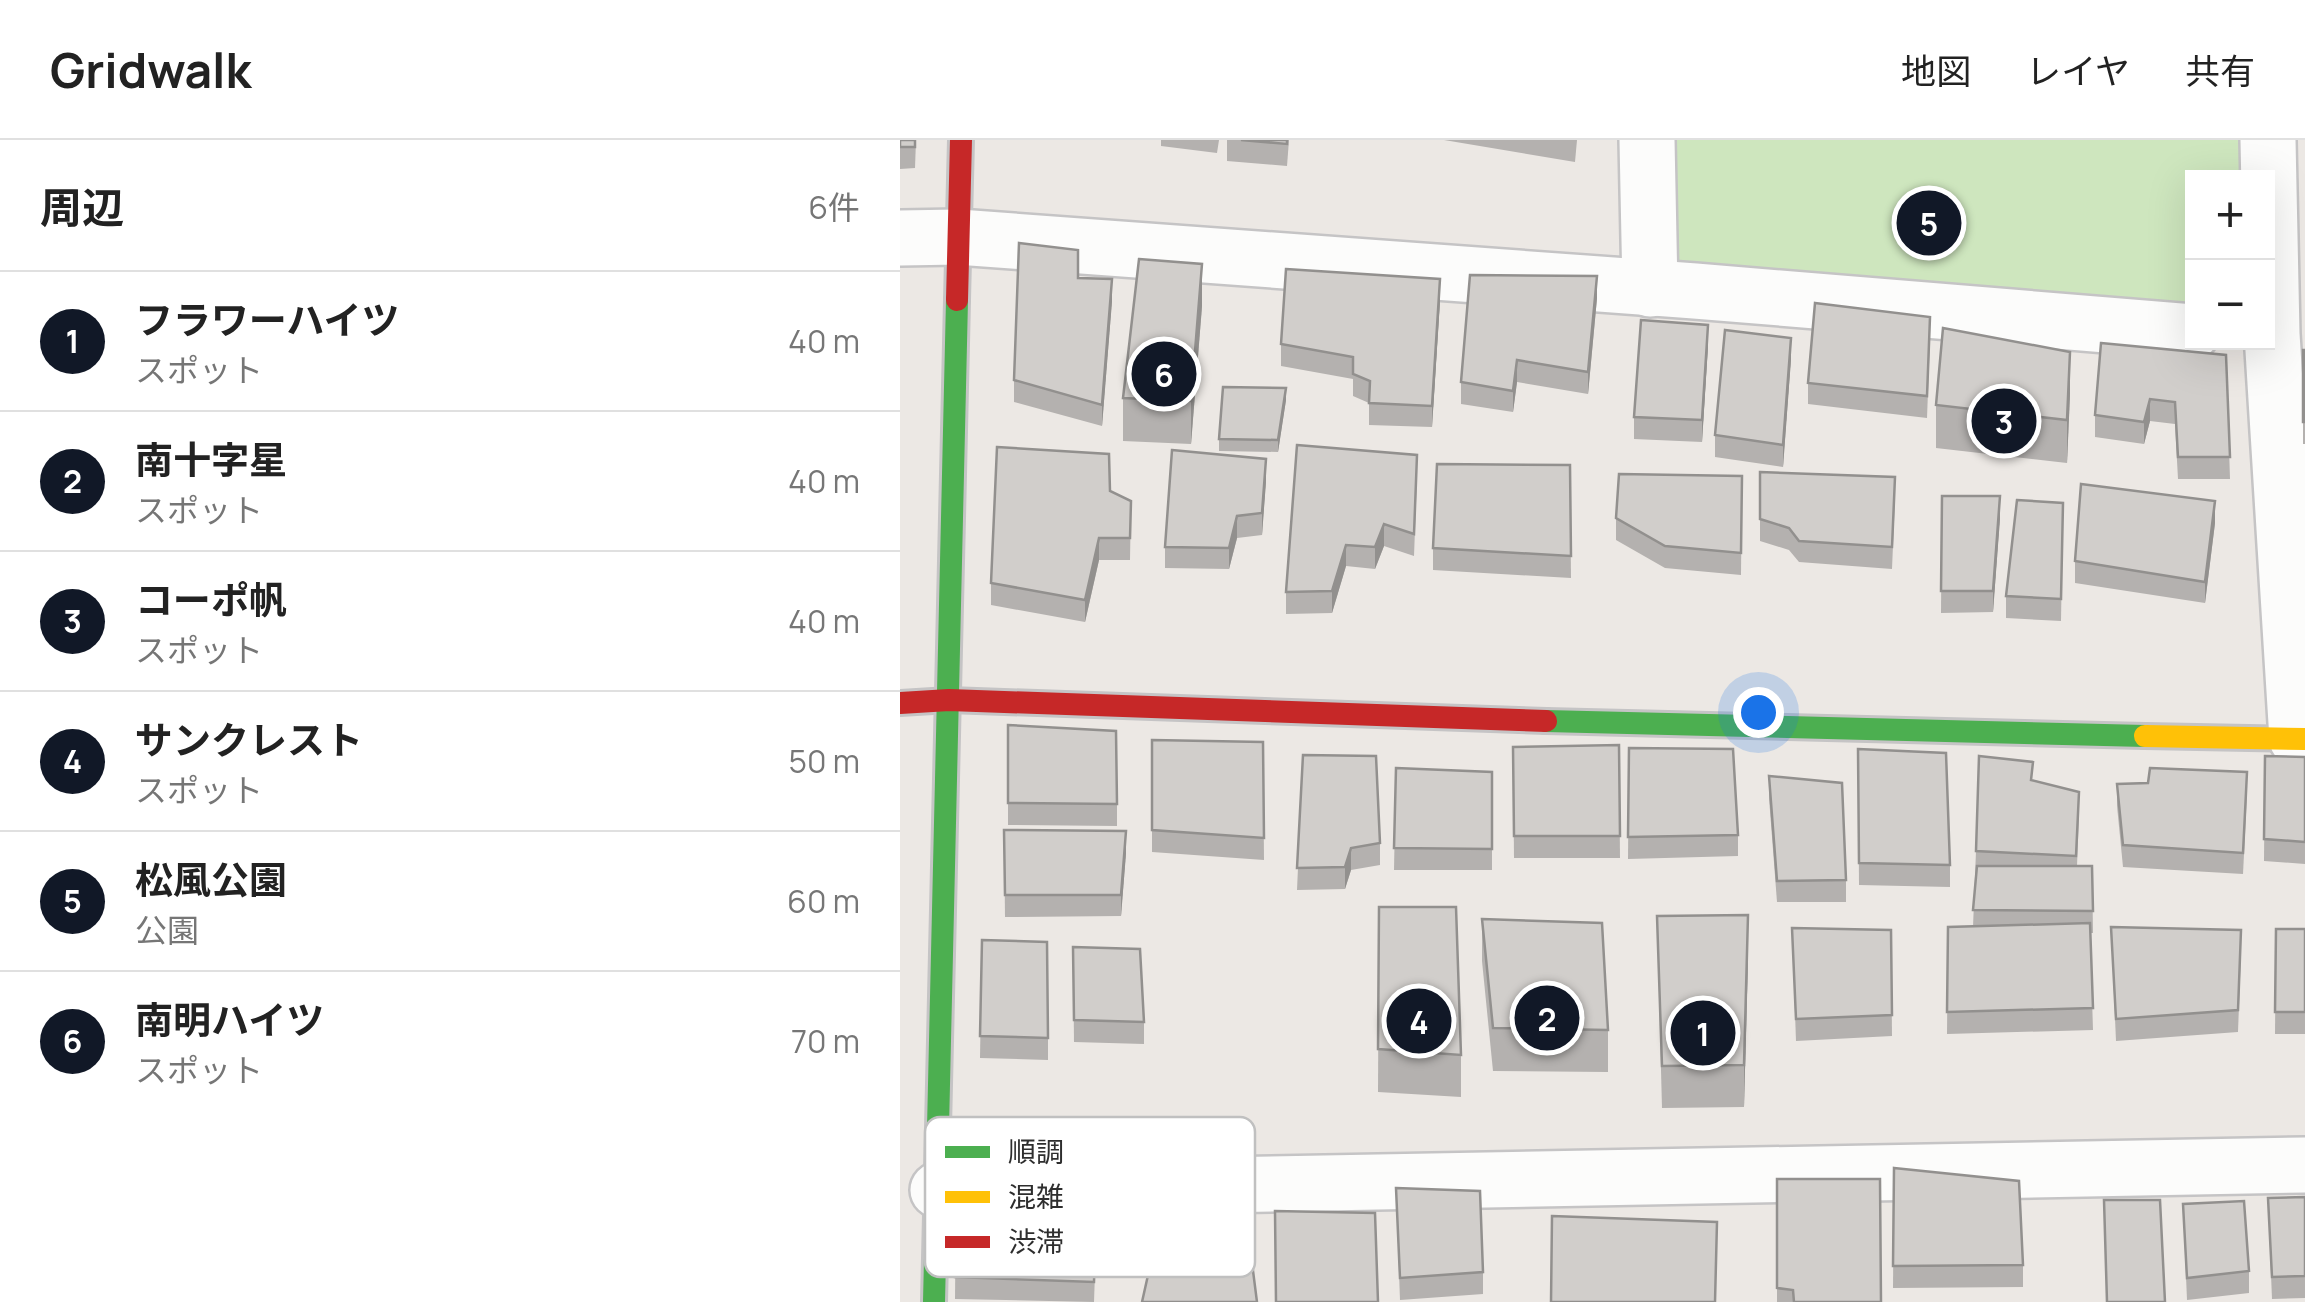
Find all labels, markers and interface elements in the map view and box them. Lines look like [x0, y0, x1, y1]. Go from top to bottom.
text: Gridwalk [50, 37, 251, 102]
text: 地図 [1901, 47, 1971, 95]
text: レイヤ [2026, 47, 2130, 95]
text: 共有 [2185, 47, 2255, 95]
map controls [2185, 170, 2275, 350]
button: + [2185, 170, 2275, 260]
text: 周辺 [40, 178, 124, 236]
text: 6件 [808, 185, 860, 229]
pin: 5 [1896, 186, 1962, 260]
button: − [2185, 260, 2275, 350]
text: フラワーハイツ [135, 293, 399, 345]
text: 1 [65, 319, 80, 363]
text: 40 m [788, 319, 860, 363]
pin: 6 [1132, 336, 1196, 412]
text: スポット [135, 348, 263, 392]
pin: 3 [1972, 384, 2036, 458]
text: 南十字星 [135, 433, 287, 485]
text: 2 [63, 459, 82, 503]
text: 40 m [788, 459, 860, 503]
text: スポット [135, 488, 263, 532]
text: コーポ帆 [135, 573, 287, 625]
text: 3 [63, 599, 82, 643]
text: 40 m [788, 599, 860, 643]
text: スポット [135, 628, 263, 672]
your location [1733, 687, 1784, 738]
text: サンクレスト [135, 713, 363, 765]
text: 4 [63, 739, 82, 783]
text: 50 m [788, 739, 860, 783]
text: スポット [135, 768, 263, 812]
text: 松風公園 [135, 853, 287, 905]
text: 5 [63, 879, 82, 923]
text: 60 m [787, 879, 860, 923]
text: 公園 [135, 908, 199, 952]
pin: 2 [1514, 980, 1580, 1056]
pin: 4 [1386, 984, 1452, 1058]
text: 南明ハイツ [135, 993, 324, 1045]
pin: 1 [1670, 996, 1736, 1070]
text: 6 [63, 1019, 82, 1063]
text: 70 m [791, 1019, 860, 1063]
text: スポット [135, 1048, 263, 1092]
legend [925, 1117, 1255, 1277]
text: 順調 [1008, 1132, 1064, 1170]
text: 混雑 [1008, 1177, 1064, 1215]
text: 渋滞 [1008, 1222, 1064, 1260]

